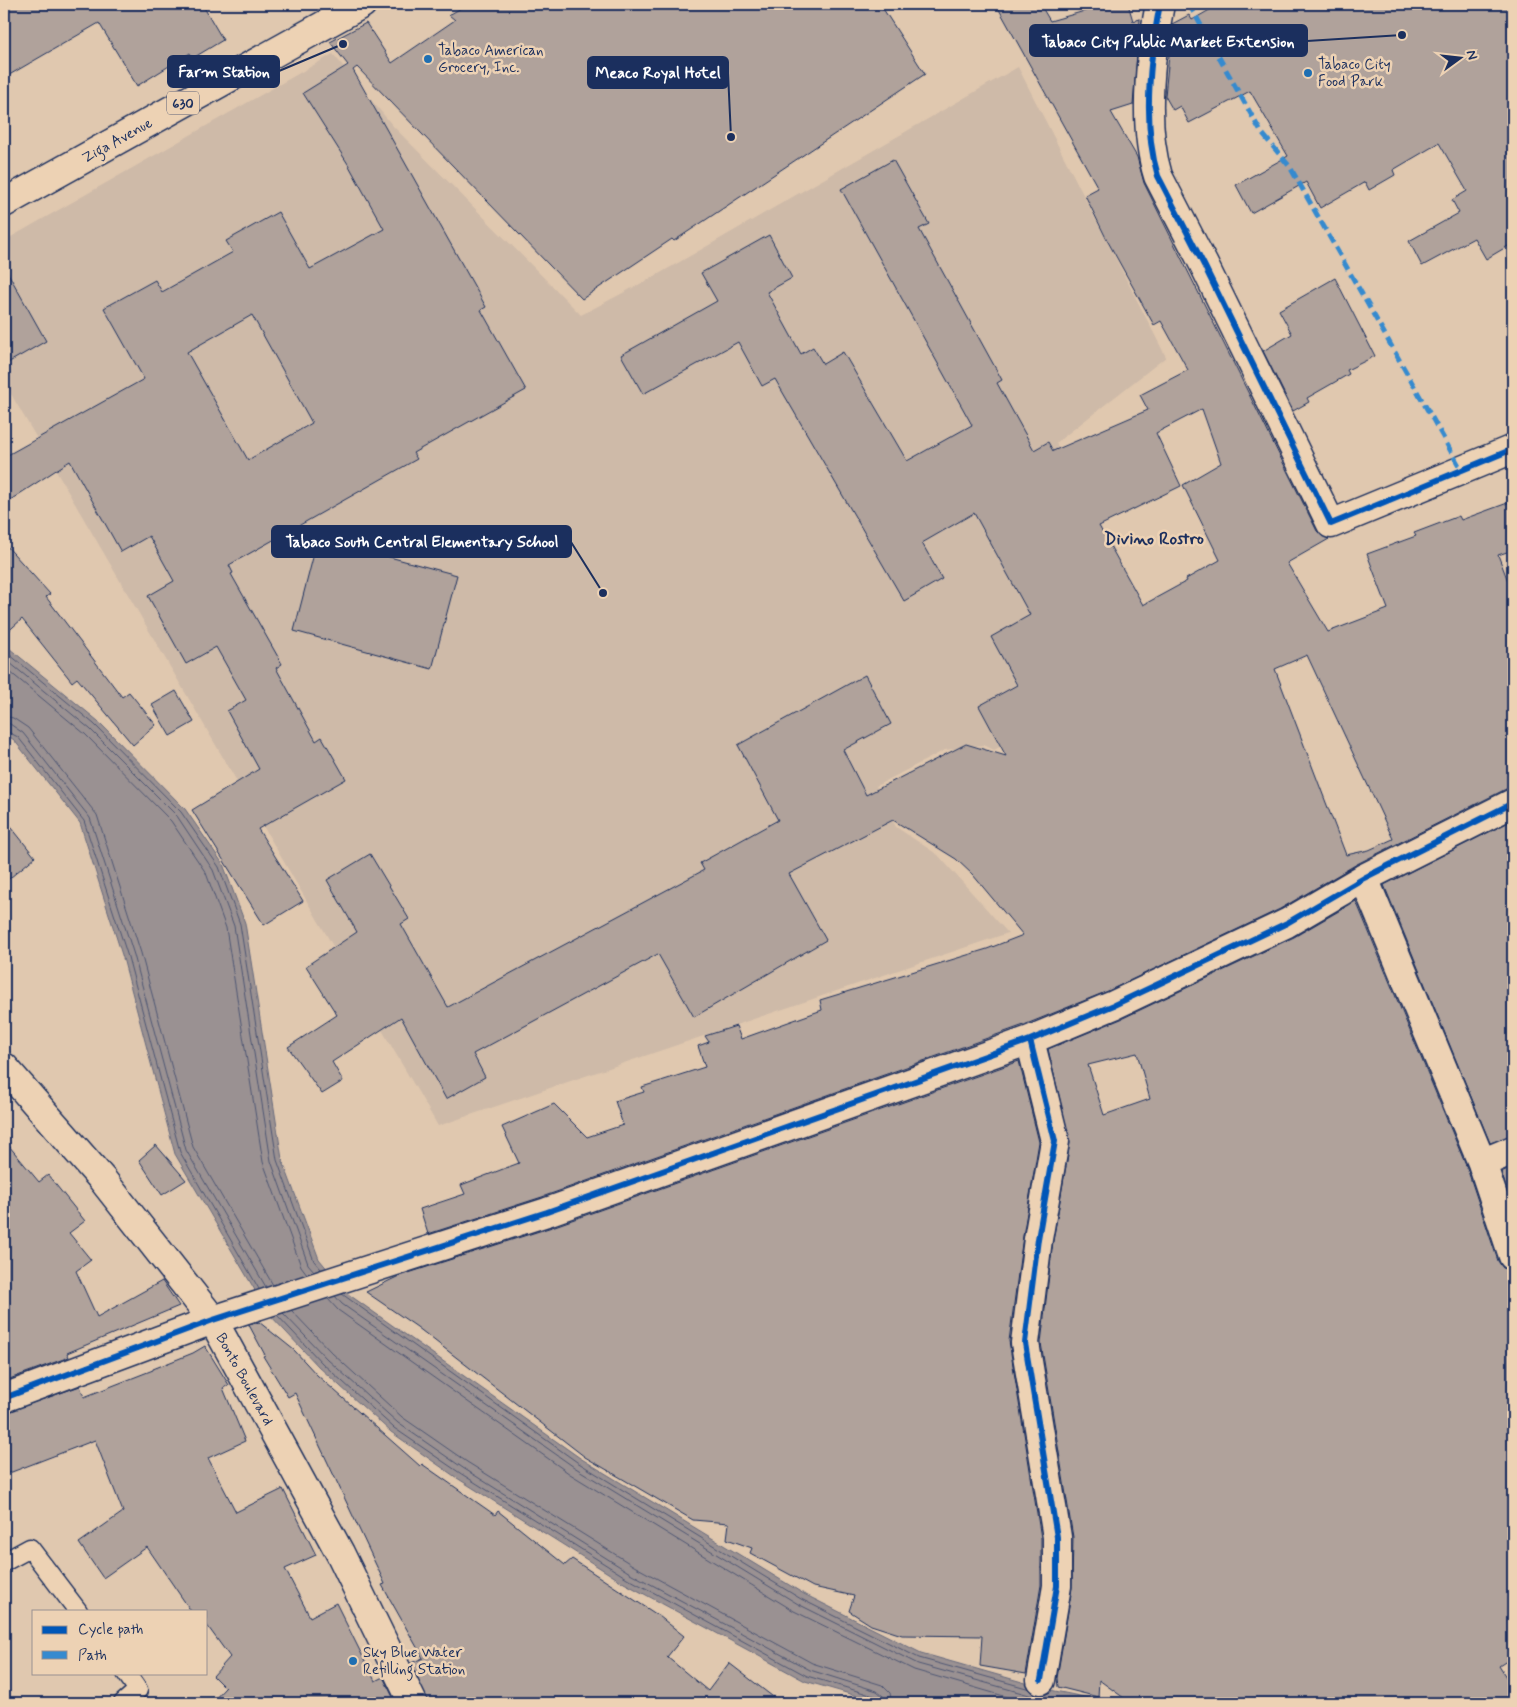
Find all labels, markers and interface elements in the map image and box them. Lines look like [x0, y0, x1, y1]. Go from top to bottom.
callout: Tabaco City Public Market Extension [1030, 25, 1307, 56]
text: Tabaco City Public Market Extension [1042, 32, 1294, 53]
north arrow [1434, 32, 1484, 82]
place label: Tabaco American Grocery, Inc. [438, 41, 544, 78]
text: N [1462, 48, 1481, 62]
marker: Tabaco American Grocery, Inc. [422, 53, 434, 65]
place label: Tabaco City Food Park [1318, 55, 1391, 92]
callout: Farm Station [168, 56, 279, 87]
callout: Meaco Royal Hotel [588, 57, 728, 88]
text: Farm Station [178, 62, 270, 83]
text: Meaco Royal Hotel [595, 63, 721, 84]
marker: Tabaco City Food Park [1302, 67, 1314, 79]
road number: 630 [167, 92, 199, 115]
street label: Ziga Avenue [79, 113, 157, 169]
callout: Tabaco South Central Elementary School [272, 526, 571, 557]
district label: Divino Rostro [1104, 527, 1205, 551]
text: Tabaco South Central Elementary School [285, 532, 559, 553]
street label: Bonto Boulevard [211, 1330, 278, 1429]
legend [32, 1610, 208, 1674]
text: Cycle path [78, 1620, 143, 1640]
place label: Sky Blue Water Refilling Station [363, 1643, 465, 1681]
text: Path [78, 1646, 107, 1666]
marker: Sky Blue Water Refilling Station [347, 1655, 359, 1667]

